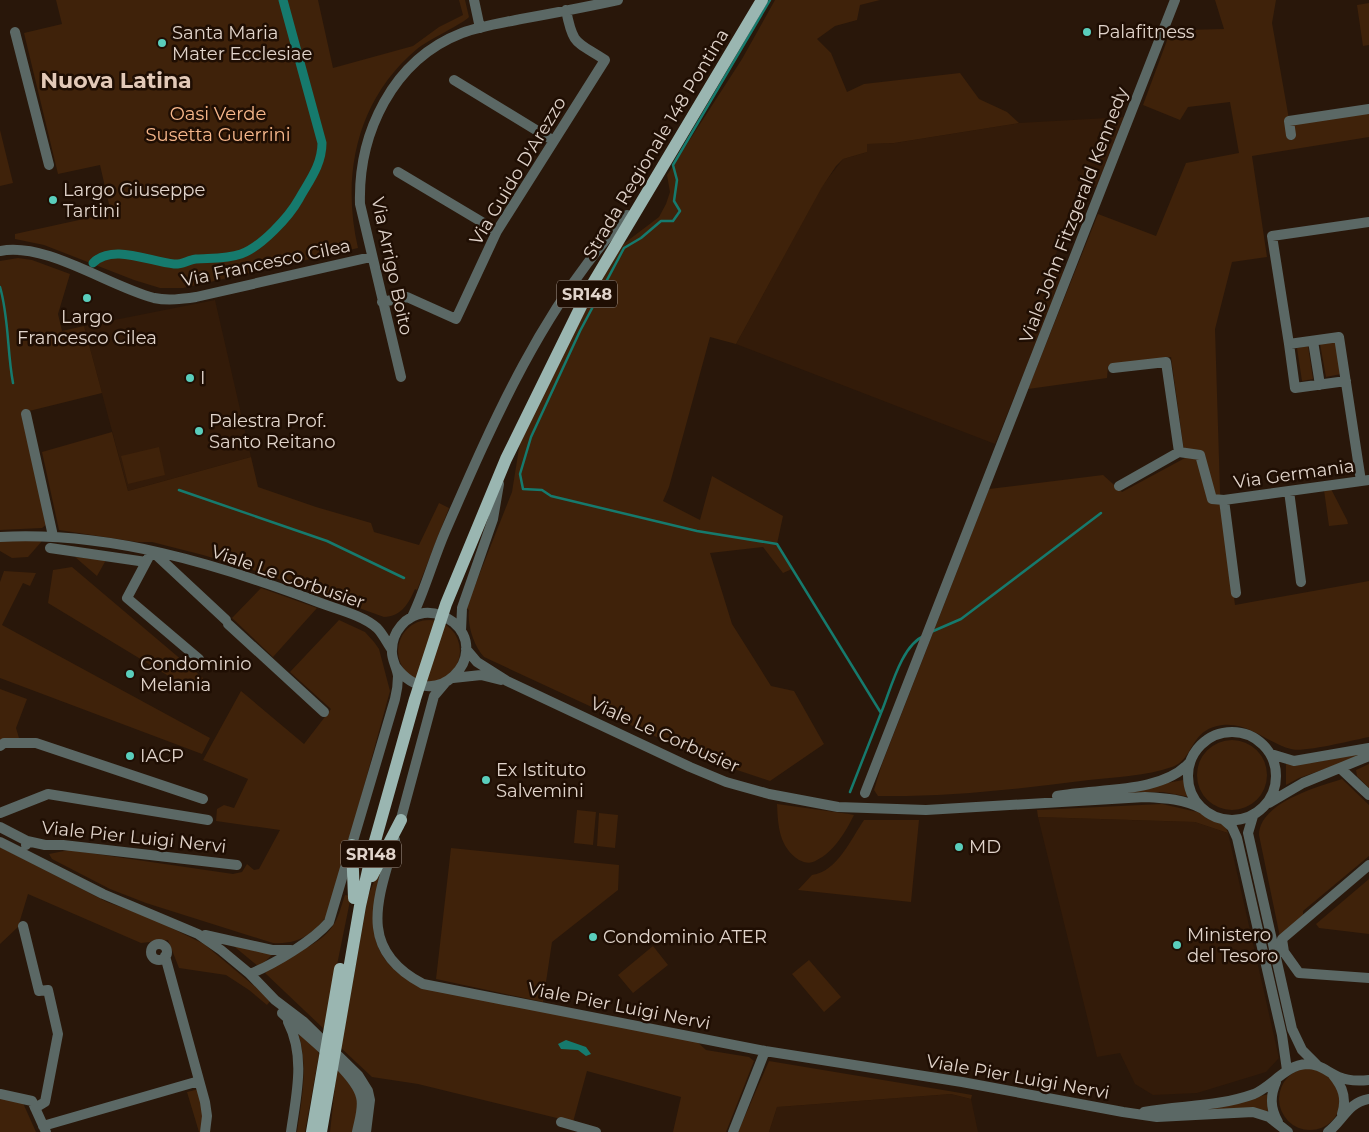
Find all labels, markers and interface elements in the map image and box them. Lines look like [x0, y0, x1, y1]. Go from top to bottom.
place label: Palafitness [1097, 21, 1195, 43]
place label: Santa Maria Mater Ecclesiae [172, 22, 312, 65]
street label: Strada Regionale 148 Pontina [578, 25, 734, 263]
marker: Palafitness [1081, 26, 1093, 38]
marker: Santa Maria Mater Ecclesiae [156, 37, 168, 49]
district label: Nuova Latina [40, 67, 192, 94]
street label: Viale John Fitzgerald Kennedy [1015, 84, 1133, 346]
street label: Via Guido D'Arezzo [465, 93, 571, 249]
park label: Oasi Verde Susetta Guerrini [145, 103, 291, 146]
place label: Largo Giuseppe Tartini [63, 179, 205, 222]
marker: Largo Giuseppe Tartini [47, 194, 59, 206]
street label: Via Arrigo Boito [367, 195, 417, 337]
street label: Via Francesco Cilea [180, 234, 352, 292]
road number: SR148 [557, 280, 617, 308]
marker: Largo Francesco Cilea [81, 292, 93, 304]
place label: Largo Francesco Cilea [17, 306, 157, 349]
place label: I [200, 367, 205, 389]
marker: I [184, 372, 196, 384]
place label: Palestra Prof. Santo Reitano [209, 410, 335, 453]
marker: Palestra Prof. Santo Reitano [193, 425, 205, 437]
street label: Via Germania [1232, 455, 1356, 493]
street label: Viale Le Corbusier [208, 540, 368, 614]
place label: Condominio Melania [140, 653, 252, 696]
marker: Condominio Melania [124, 668, 136, 680]
street label: Viale Le Corbusier [587, 692, 743, 778]
place label: IACP [140, 745, 184, 767]
marker: IACP [124, 750, 136, 762]
place label: Ex Istituto Salvemini [496, 759, 586, 802]
marker: Ex Istituto Salvemini [480, 774, 492, 786]
street label: Viale Pier Luigi Nervi [41, 816, 227, 858]
place label: MD [969, 836, 1001, 858]
road number: SR148 [341, 841, 401, 868]
marker: MD [953, 841, 965, 853]
place label: Ministero del Tesoro [1187, 924, 1278, 967]
place label: Condominio ATER [603, 926, 767, 948]
marker: Condominio ATER [587, 931, 599, 943]
marker: Ministero del Tesoro [1171, 939, 1183, 951]
street label: Viale Pier Luigi Nervi [526, 977, 712, 1035]
street label: Viale Pier Luigi Nervi [925, 1050, 1111, 1104]

